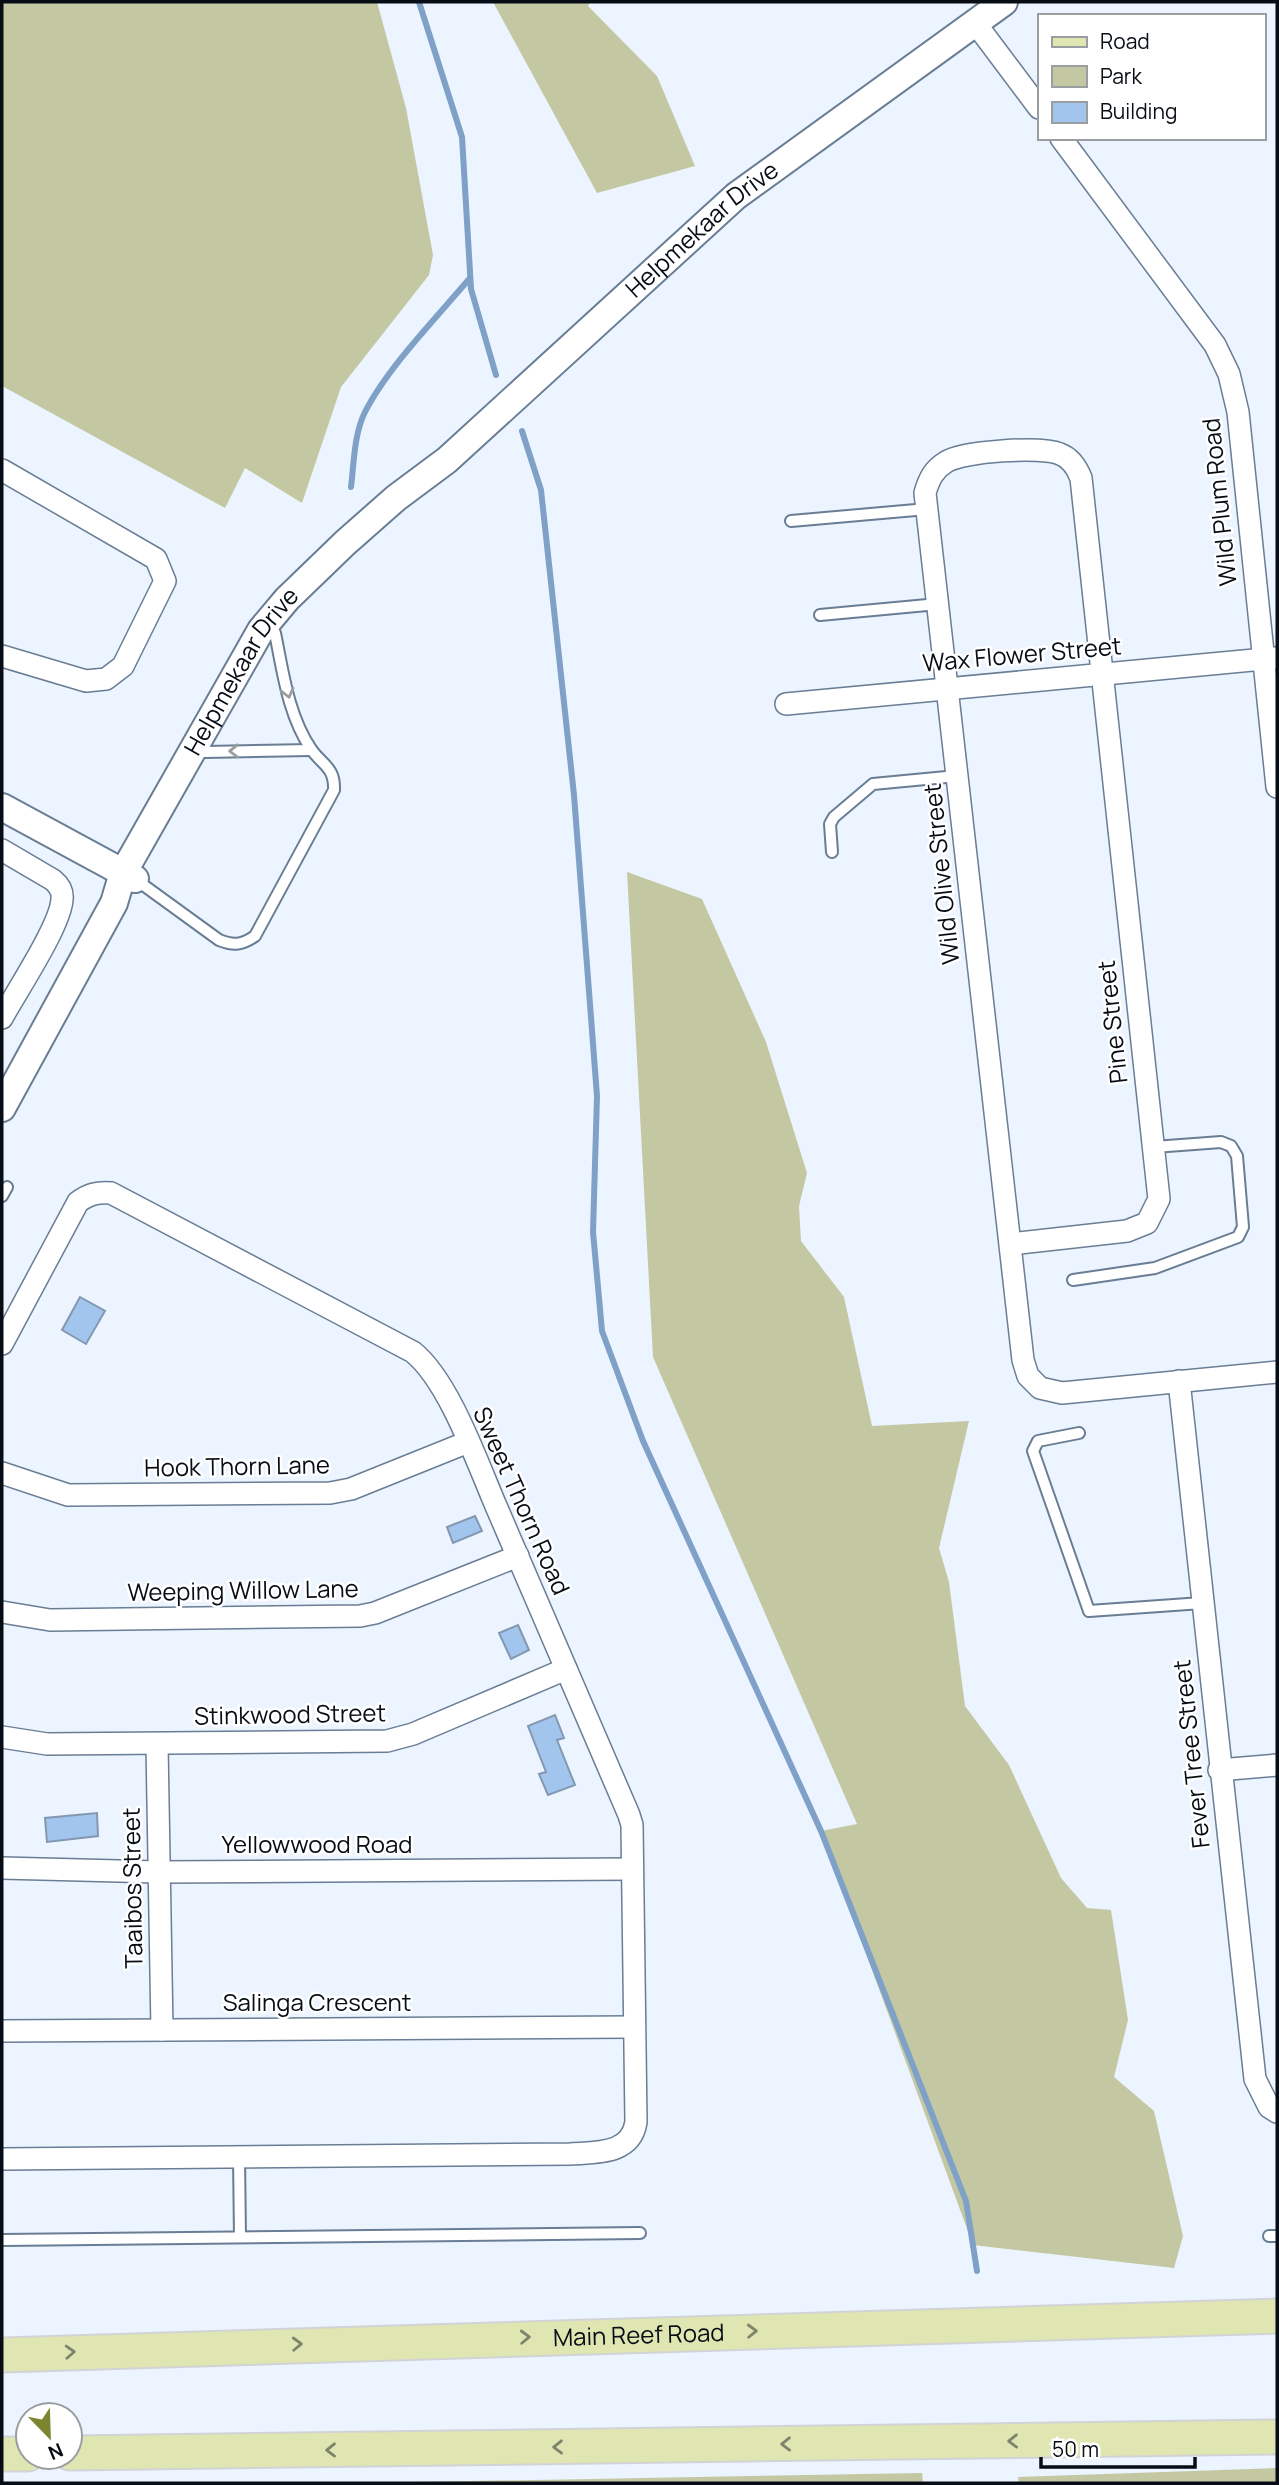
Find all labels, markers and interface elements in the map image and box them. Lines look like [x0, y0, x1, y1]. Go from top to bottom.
legend [1038, 14, 1265, 140]
text: Road [1100, 27, 1150, 55]
text: Park [1100, 62, 1142, 90]
text: Building [1100, 97, 1177, 125]
street label: Helpmekaar Drive [618, 153, 784, 304]
street label: Wild Plum Road [1193, 417, 1244, 588]
street label: Helpmekaar Drive [175, 579, 305, 761]
street label: Wax Flower Street [921, 628, 1123, 679]
one-way arrow [280, 687, 294, 699]
one-way arrow [228, 744, 239, 759]
street label: Wild Olive Street [915, 782, 966, 966]
street label: Pine Street [1089, 959, 1134, 1085]
street label: Sweet Thorn Road [466, 1401, 579, 1600]
street label: Hook Thorn Lane [144, 1447, 330, 1484]
street label: Weeping Willow Lane [127, 1571, 359, 1608]
street label: Fever Tree Street [1164, 1658, 1217, 1850]
street label: Stinkwood Street [194, 1695, 386, 1732]
street label: Taaibos Street [114, 1807, 149, 1969]
street label: Yellowwood Road [221, 1827, 413, 1860]
street label: Salinga Crescent [223, 1985, 411, 2018]
street label: Main Reef Road [552, 2315, 725, 2353]
one-way arrow [747, 2323, 758, 2338]
one-way arrow [519, 2330, 530, 2345]
one-way arrow [292, 2337, 303, 2352]
one-way arrow [65, 2344, 76, 2359]
north arrow [14, 2401, 84, 2471]
scale bar [1041, 2426, 1195, 2470]
one-way arrow [1007, 2433, 1018, 2449]
text: 50 m [1052, 2435, 1099, 2463]
one-way arrow [780, 2436, 790, 2452]
text: N [44, 2437, 67, 2466]
one-way arrow [552, 2439, 563, 2455]
one-way arrow [325, 2442, 335, 2458]

